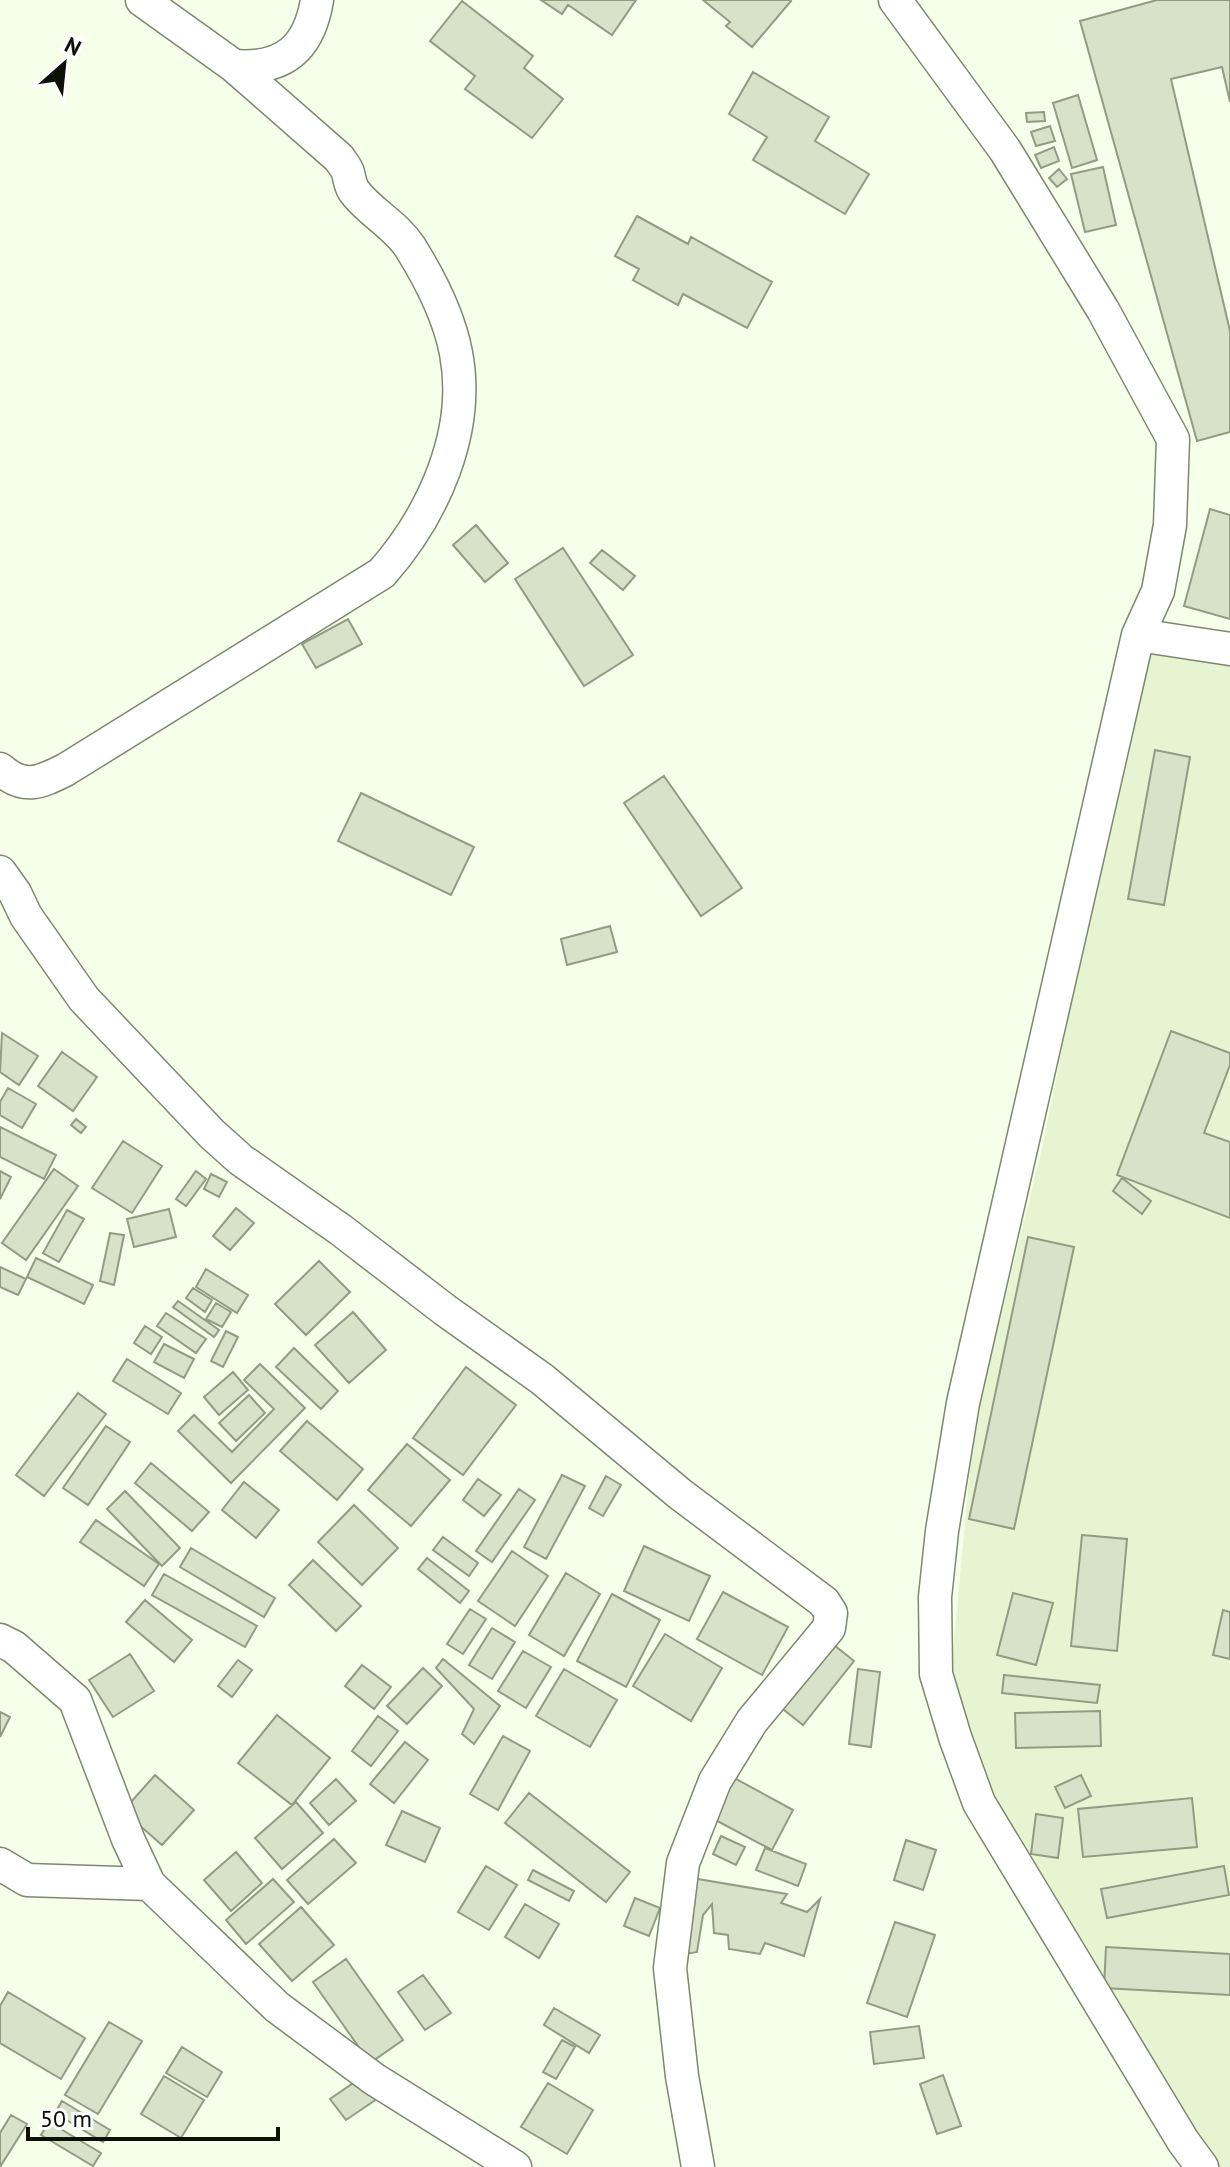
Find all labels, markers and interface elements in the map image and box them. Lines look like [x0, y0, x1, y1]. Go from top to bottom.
north arrow [24, 24, 104, 104]
text: N [60, 30, 86, 62]
scale bar [28, 2091, 278, 2141]
text: 50 m [40, 2103, 92, 2134]

